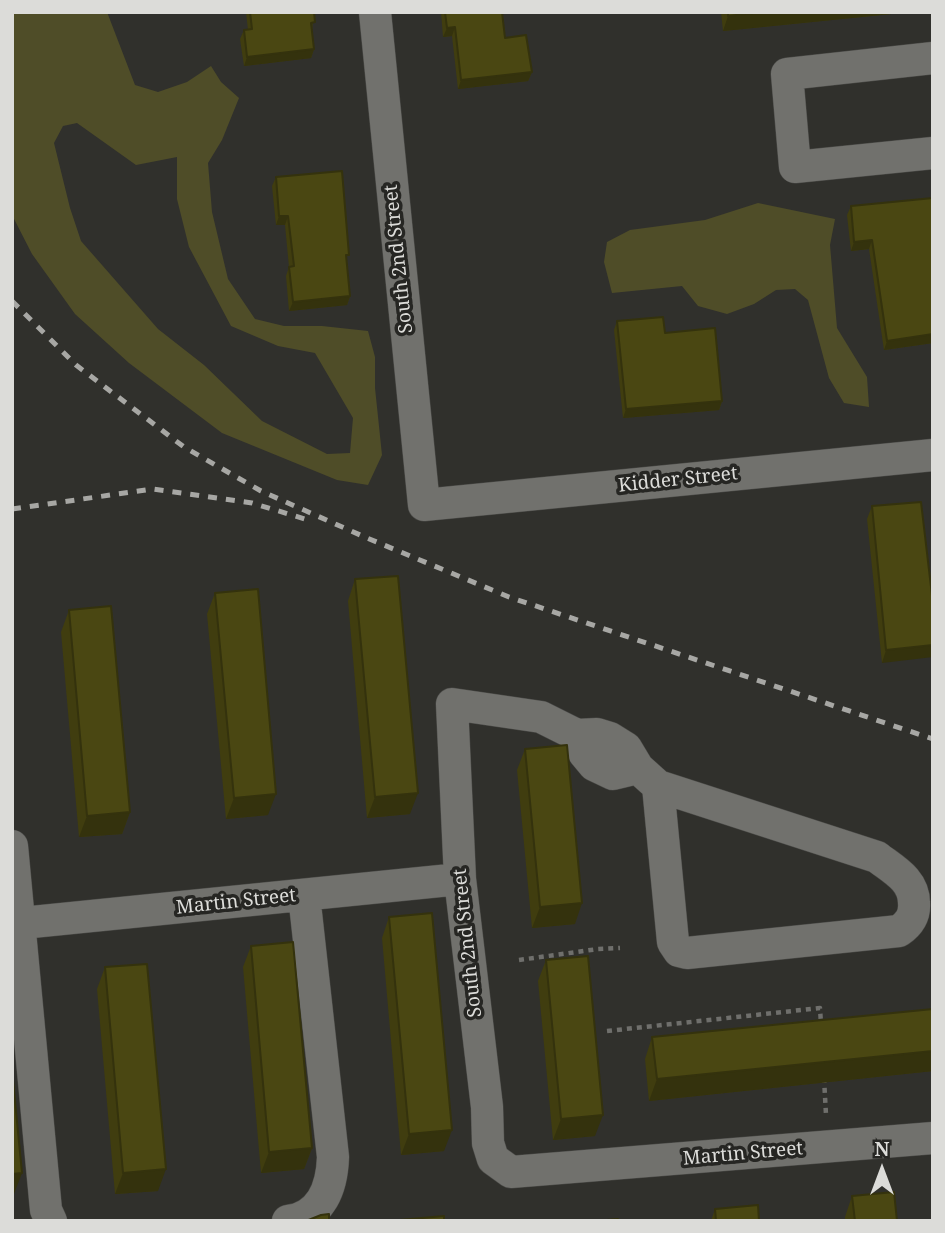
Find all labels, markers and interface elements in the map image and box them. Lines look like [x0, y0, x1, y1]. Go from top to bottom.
street label: South 2nd Street [380, 183, 418, 335]
street label: Kidder Street [617, 462, 739, 498]
street label: South 2nd Street [449, 867, 487, 1019]
street label: Martin Street [175, 884, 297, 920]
north arrow [847, 1135, 917, 1205]
text: N [875, 1136, 889, 1162]
street label: Martin Street [682, 1137, 804, 1171]

